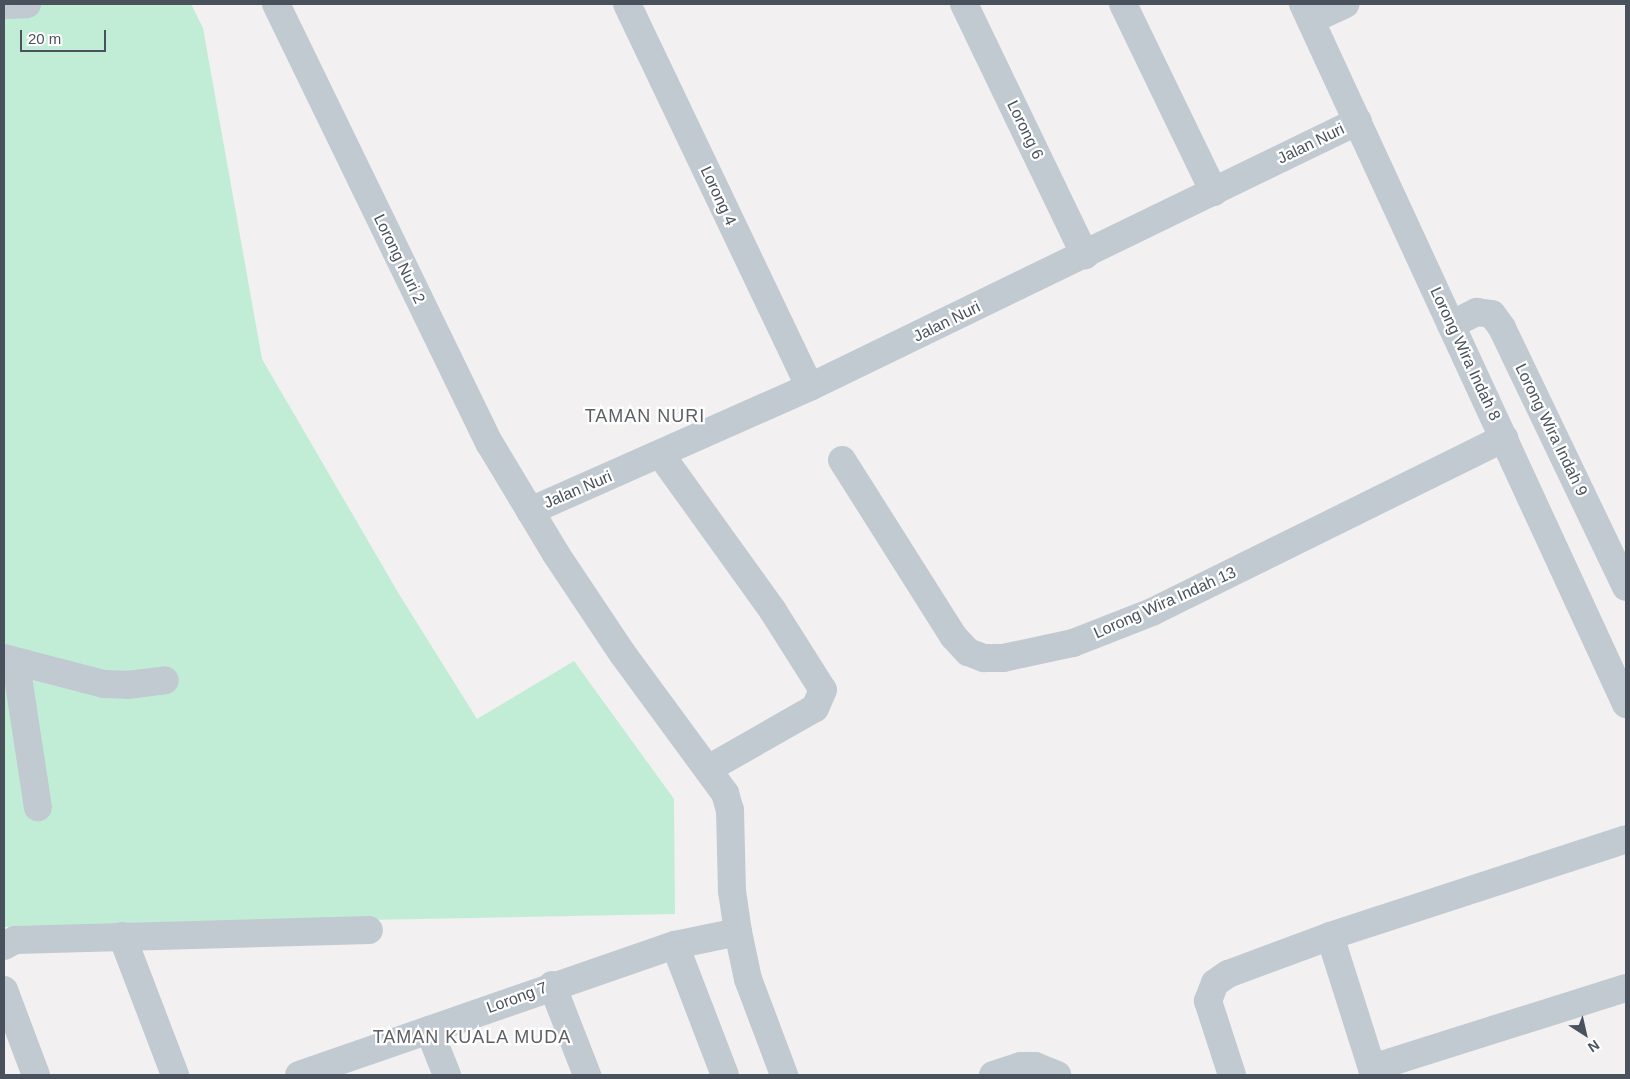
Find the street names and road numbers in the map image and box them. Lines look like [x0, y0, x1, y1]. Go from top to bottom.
street label: Lorong 6 [1003, 97, 1047, 163]
street label: Jalan Nuri [1274, 120, 1348, 168]
street label: Lorong 4 [696, 163, 740, 229]
street label: Lorong Nuri 2 [369, 211, 429, 307]
street label: Lorong Wira Indah 8 [1426, 284, 1504, 424]
street label: Jalan Nuri [910, 298, 984, 346]
street label: Lorong Wira Indah 9 [1511, 361, 1591, 499]
street label: Jalan Nuri [541, 467, 615, 513]
street label: Lorong Wira Indah 13 [1091, 563, 1239, 643]
street label: Lorong 7 [484, 978, 550, 1018]

